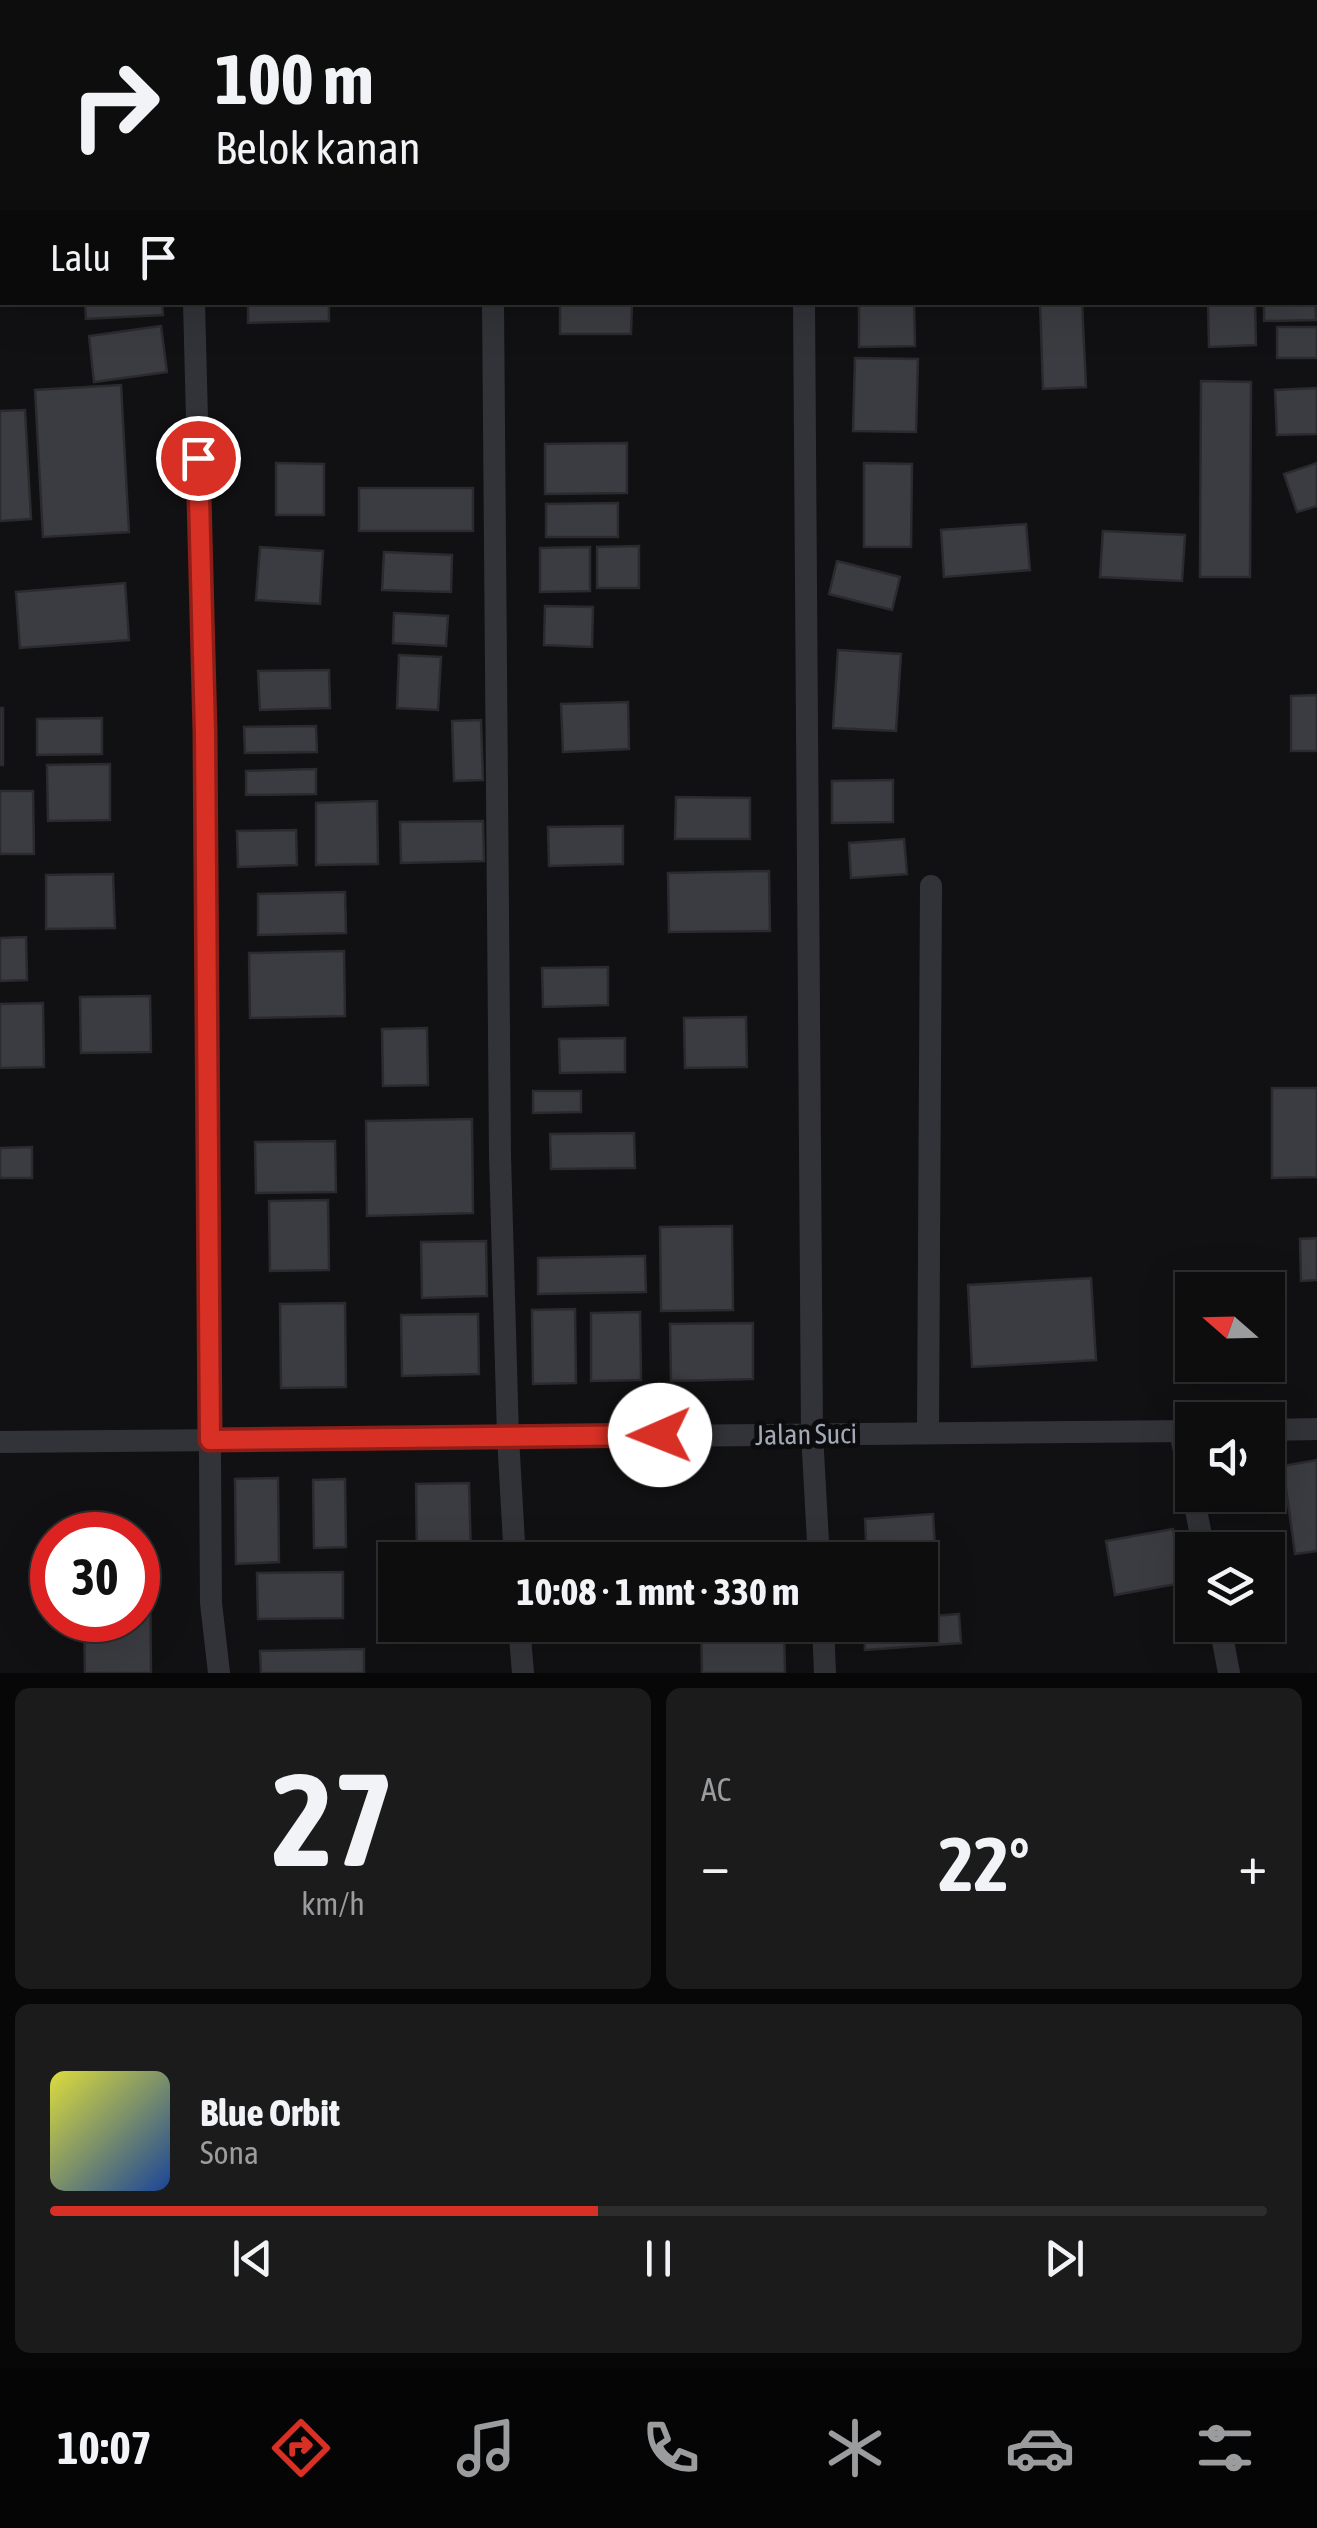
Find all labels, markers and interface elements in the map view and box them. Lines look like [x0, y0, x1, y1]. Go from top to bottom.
text: 100 m [215, 39, 374, 119]
icon: right [50, 40, 180, 170]
text: Belok kanan [215, 122, 421, 174]
icon: arrive [131, 230, 186, 285]
text: Lalu [50, 236, 111, 279]
pin [156, 416, 241, 501]
icon: arrive [171, 431, 226, 486]
north arrow [1175, 1272, 1285, 1382]
map controls [1175, 1272, 1285, 1642]
position arrow [608, 1383, 712, 1487]
button: sound [1175, 1402, 1285, 1512]
street label: Jalan Suci [755, 1417, 857, 1451]
speed limit sign: 30 [30, 1512, 160, 1642]
button: layers [1175, 1532, 1285, 1642]
text: 10:08 · 1 mnt · 330 m [517, 1570, 799, 1613]
text: 27 [272, 1745, 394, 1894]
text: AC [701, 1771, 731, 1808]
text: 22° [938, 1821, 1030, 1907]
text: − [701, 1833, 730, 1896]
text: + [1238, 1833, 1267, 1896]
text: km/h [301, 1885, 365, 1922]
text: Blue Orbit [200, 2091, 340, 2134]
text: Sona [200, 2134, 259, 2171]
icon: previous [225, 2231, 280, 2286]
icon: pause [631, 2231, 686, 2286]
icon: next [1037, 2231, 1092, 2286]
icon: directions [266, 2413, 336, 2483]
icon: music [451, 2413, 521, 2483]
icon: phone [636, 2413, 706, 2483]
icon: climate [820, 2413, 890, 2483]
icon: car [1005, 2413, 1075, 2483]
icon: filters [1190, 2413, 1260, 2483]
text: 10:07 [57, 2422, 152, 2474]

